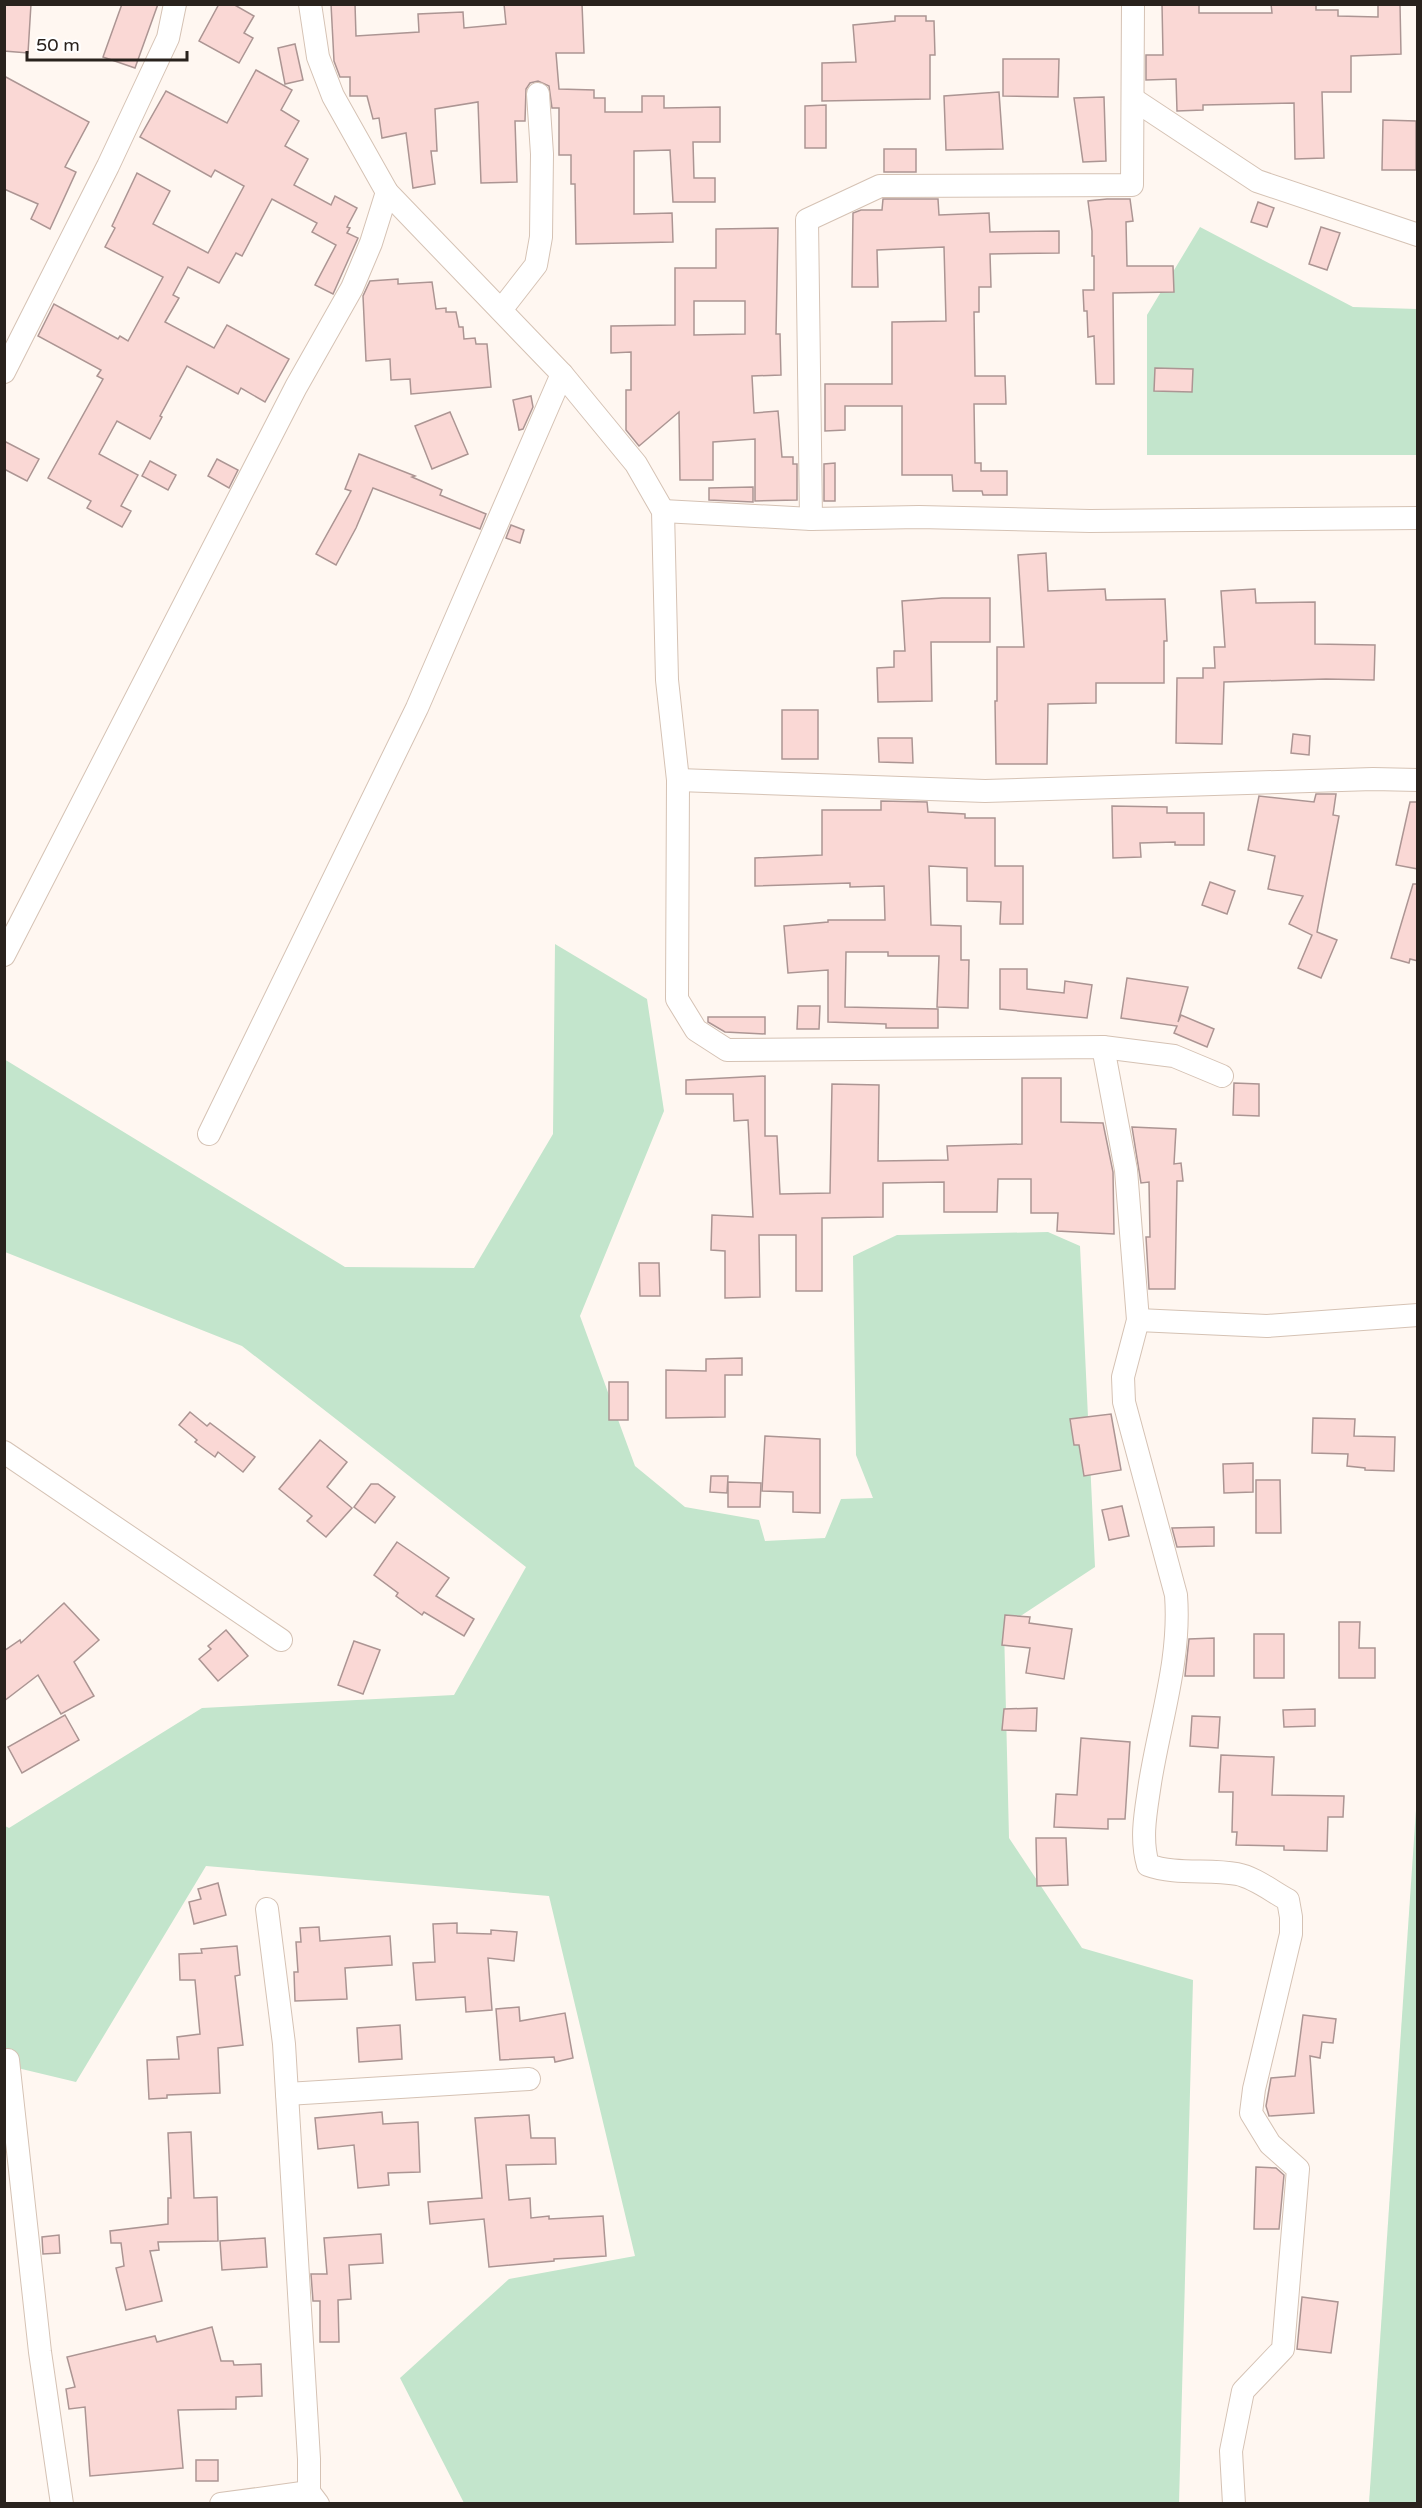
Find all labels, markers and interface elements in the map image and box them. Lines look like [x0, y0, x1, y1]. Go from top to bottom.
scale bar [27, 24, 188, 62]
text: 50 m [36, 34, 80, 56]

